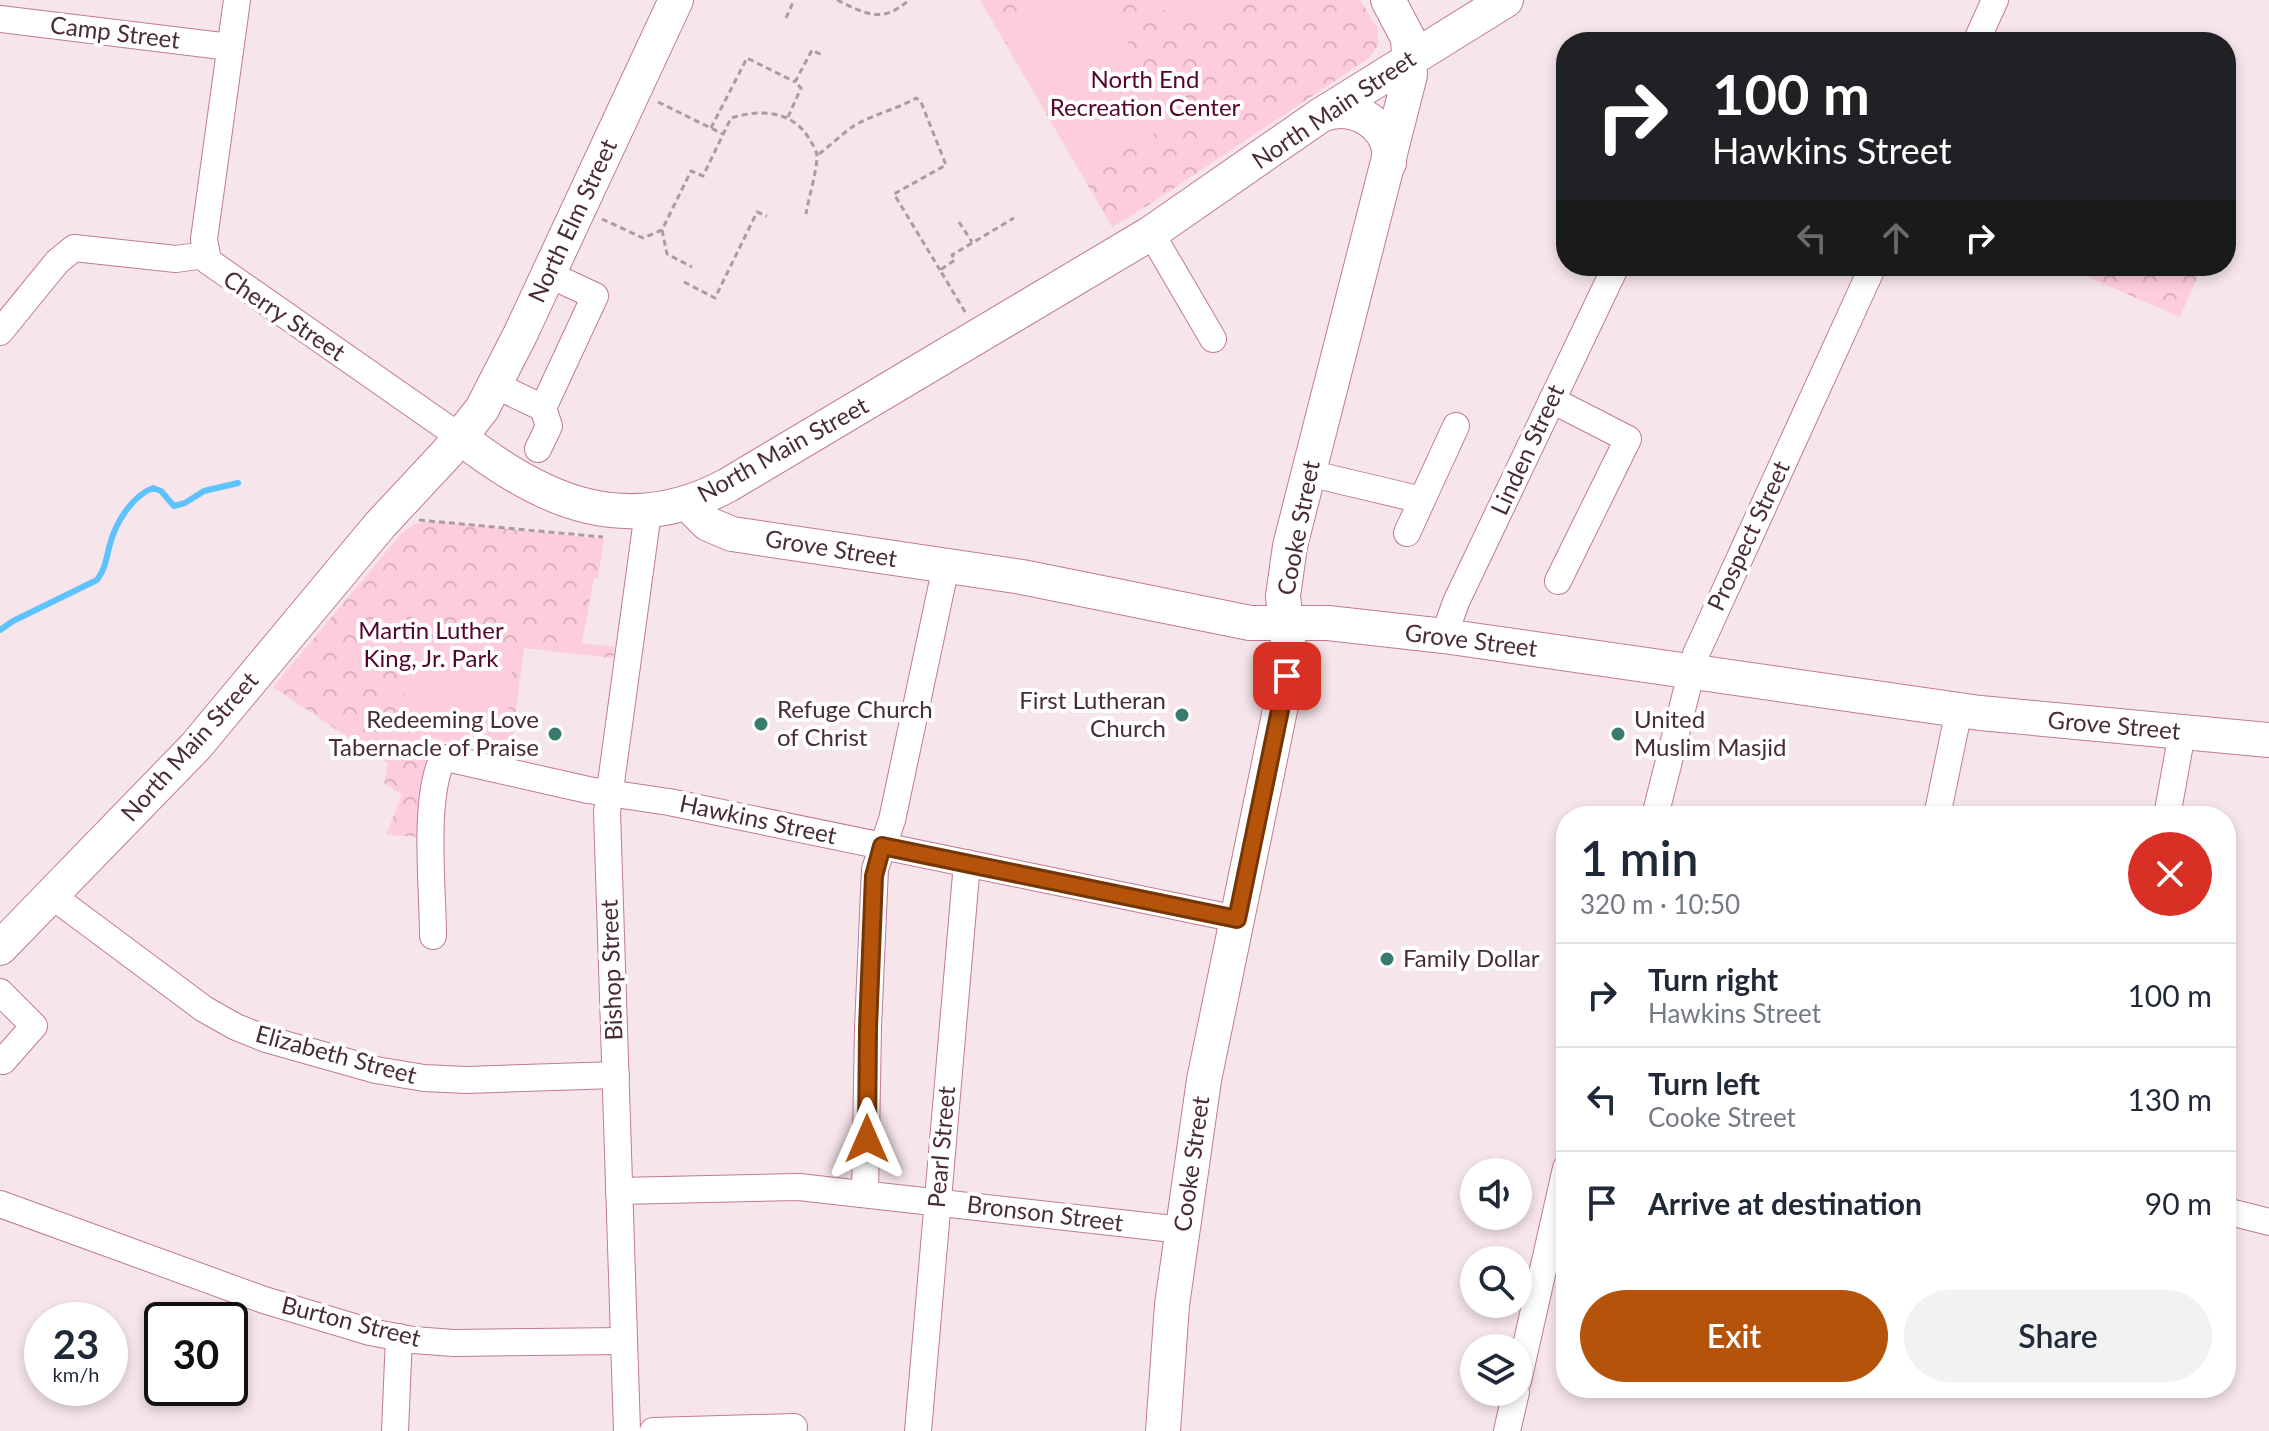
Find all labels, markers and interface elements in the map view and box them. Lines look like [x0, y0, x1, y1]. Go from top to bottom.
street label: Camp Street [49, 9, 182, 54]
street label: North Main Street [1246, 43, 1421, 174]
text: 100 m [1712, 60, 1870, 127]
park label: North End Recreation Center [1050, 64, 1241, 121]
icon: right [1580, 64, 1684, 168]
text: Hawkins Street [1712, 128, 1952, 172]
street label: North Elm Street [521, 134, 622, 307]
icon: left [1790, 216, 1834, 260]
icon: ahead [1874, 216, 1918, 260]
icon: right [1958, 216, 2002, 260]
street label: Cherry Street [218, 263, 352, 366]
street label: Linden Street [1484, 379, 1570, 519]
street label: North Main Street [692, 390, 873, 508]
street label: Prospect Street [1700, 455, 1795, 615]
street label: Cooke Street [1270, 458, 1325, 597]
street label: Grove Street [763, 523, 900, 572]
park label: Martin Luther King, Jr. Park [358, 615, 504, 672]
street label: Grove Street [1403, 617, 1539, 662]
pin [1253, 642, 1321, 710]
icon: arrive [1265, 654, 1309, 698]
street label: North Main Street [114, 665, 264, 827]
place label: First Lutheran Church [1019, 685, 1166, 742]
place label: Refuge Church of Christ [777, 694, 933, 751]
place label: Redeeming Love Tabernacle of Praise [329, 704, 539, 761]
place label: United Muslim Masjid [1634, 704, 1786, 761]
street label: Grove Street [2047, 704, 2182, 745]
marker: First Lutheran Church [1173, 706, 1191, 724]
marker: Refuge Church of Christ [752, 715, 770, 733]
marker: Redeeming Love Tabernacle of Praise [546, 725, 564, 743]
marker: United Muslim Masjid [1609, 725, 1627, 743]
street label: Hawkins Street [677, 788, 840, 849]
text: 1 min [1580, 829, 1698, 886]
button: close [2128, 832, 2212, 916]
text: 320 m · 10:50 [1580, 888, 1740, 920]
street label: Bishop Street [594, 899, 627, 1041]
place label: Family Dollar [1403, 943, 1540, 972]
marker: Family Dollar [1378, 950, 1396, 968]
text: Turn right [1648, 961, 1778, 997]
icon: right [1580, 973, 1624, 1017]
text: 100 m [2127, 977, 2212, 1013]
text: Hawkins Street [1648, 997, 1821, 1029]
street label: Elizabeth Street [253, 1018, 420, 1089]
text: Turn left [1648, 1065, 1760, 1101]
icon: left [1580, 1077, 1624, 1121]
text: 130 m [2127, 1081, 2212, 1117]
street label: Pearl Street [921, 1084, 960, 1209]
street label: Cooke Street [1167, 1094, 1214, 1233]
position arrow [825, 1097, 909, 1181]
text: Cooke Street [1648, 1101, 1796, 1133]
map controls [1460, 1158, 1532, 1406]
button: sound [1460, 1158, 1532, 1230]
icon: arrive [1580, 1181, 1624, 1225]
text: Arrive at destination [1648, 1185, 1922, 1221]
text: 90 m [2145, 1185, 2212, 1221]
street label: Bronson Street [965, 1189, 1125, 1237]
button: search [1460, 1246, 1532, 1318]
street label: Burton Street [279, 1289, 424, 1352]
button: Exit [1580, 1290, 1888, 1382]
button: Share [1904, 1290, 2212, 1382]
speed limit sign: 30 [144, 1302, 248, 1406]
text: 23 [53, 1320, 99, 1368]
button: layers [1460, 1334, 1532, 1406]
text: km/h [53, 1362, 99, 1386]

